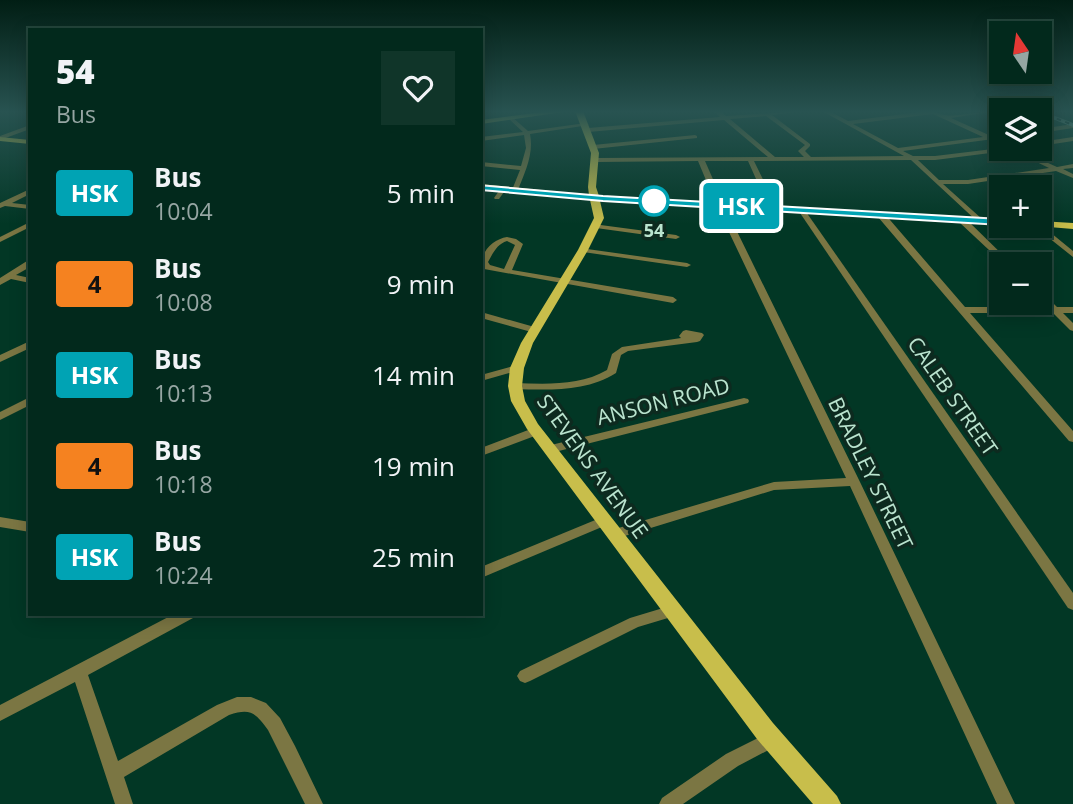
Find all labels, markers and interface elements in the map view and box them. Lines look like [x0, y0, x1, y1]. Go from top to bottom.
north arrow [989, 21, 1052, 84]
map controls [989, 21, 1052, 315]
text: 54 [56, 49, 95, 94]
button: heart [381, 51, 455, 125]
text: Bus [56, 98, 96, 130]
button: layers [989, 98, 1052, 161]
text: Bus [154, 159, 201, 195]
text: 5 min [387, 175, 455, 211]
button: + [989, 175, 1052, 238]
text: HSK [71, 176, 118, 209]
line badge: HSK [701, 183, 781, 229]
marker: 54 [639, 186, 669, 216]
text: HSK [717, 189, 765, 222]
text: 10:04 [154, 195, 213, 227]
place label: 54 [644, 218, 664, 242]
text: Bus [154, 250, 201, 286]
button: − [989, 252, 1052, 315]
text: 9 min [387, 266, 455, 302]
text: 4 [88, 267, 101, 300]
text: 10:08 [154, 286, 213, 318]
street label: CALEB STREET [902, 331, 1005, 461]
text: Bus [154, 341, 201, 377]
text: 14 min [372, 357, 455, 393]
text: HSK [71, 358, 118, 391]
street label: ANSON ROAD [594, 371, 732, 431]
text: 10:13 [154, 377, 213, 409]
street label: STEVENS AVENUE [531, 388, 655, 544]
street label: BRADLEY STREET [822, 392, 920, 554]
text: Bus [154, 432, 201, 468]
text: 19 min [372, 448, 455, 484]
text: 4 [88, 449, 101, 482]
text: 10:18 [154, 468, 213, 500]
text: Bus [154, 523, 201, 559]
text: 25 min [372, 539, 455, 575]
text: HSK [71, 540, 118, 573]
text: 10:24 [154, 559, 213, 591]

